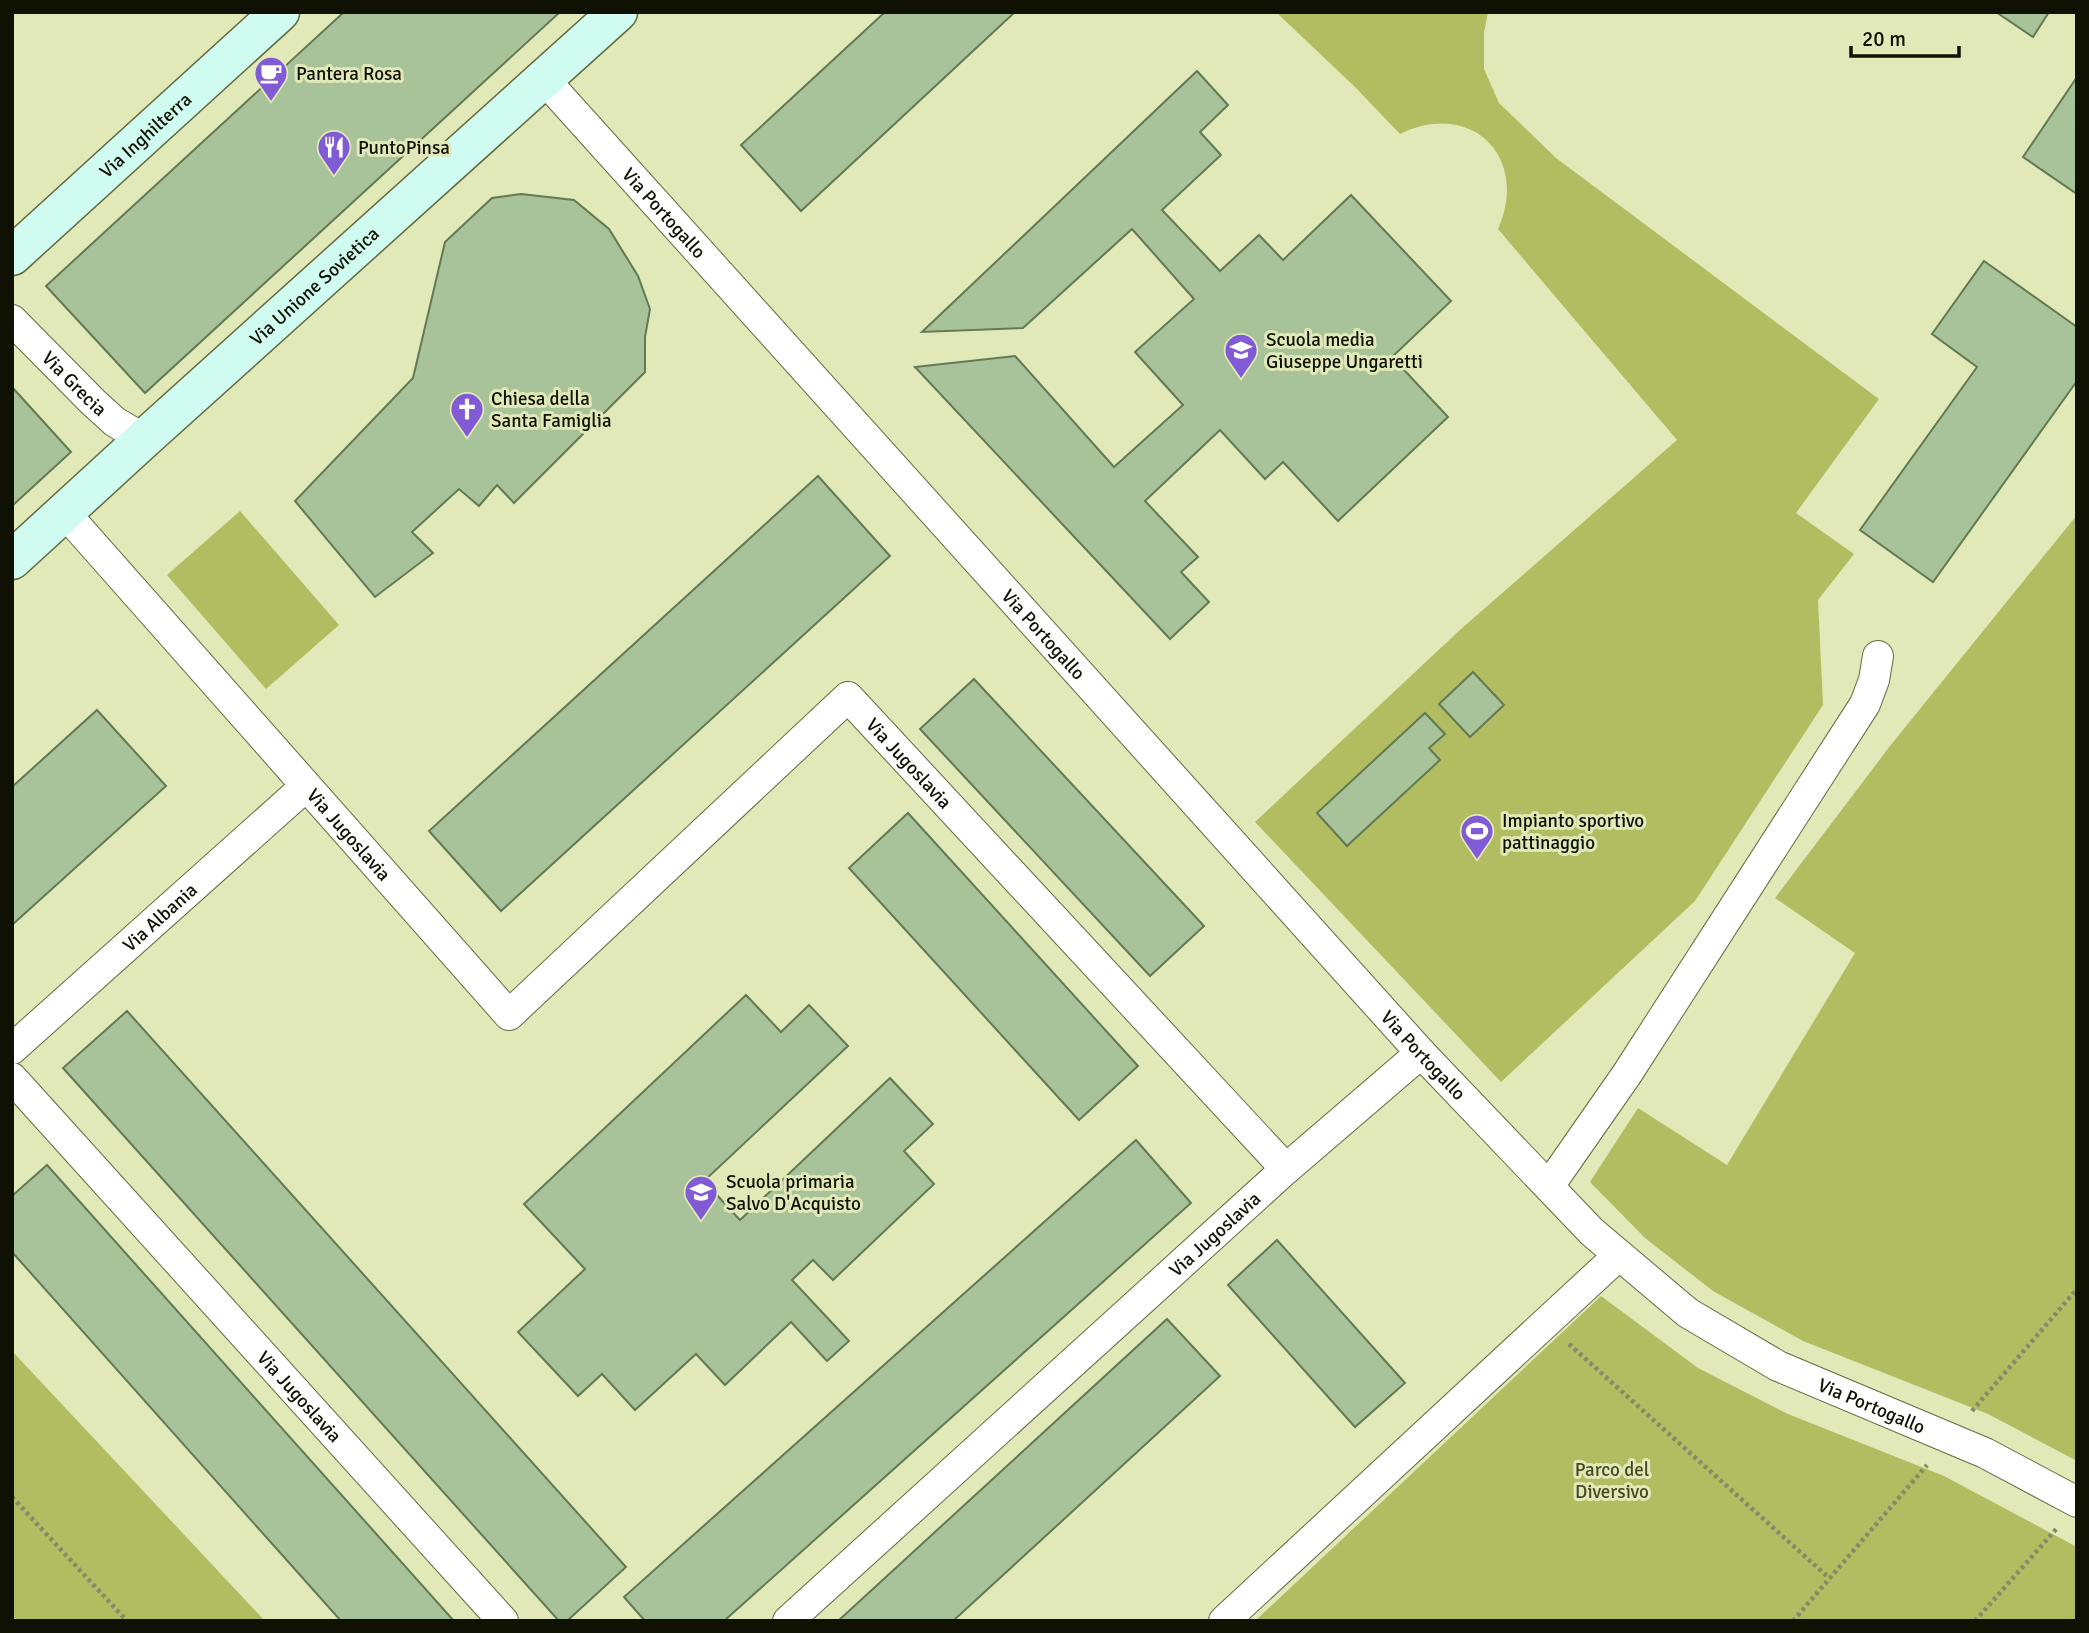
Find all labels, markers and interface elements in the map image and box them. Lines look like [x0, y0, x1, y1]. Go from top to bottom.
scale bar [1851, 14, 1960, 58]
text: 20 m [1862, 26, 1906, 52]
cafe icon: Pantera Rosa [252, 54, 290, 103]
place label: Pantera Rosa [296, 62, 402, 86]
street label: Via Inghilterra [95, 88, 197, 184]
restaurant icon: PuntoPinsa [315, 128, 353, 177]
place label: PuntoPinsa [358, 136, 450, 160]
street label: Via Portogallo [617, 163, 711, 264]
street label: Via Unione Sovietica [245, 222, 384, 351]
place label: Scuola media Giuseppe Ungaretti [1266, 328, 1423, 374]
school or university icon: Scuola media Giuseppe Ungaretti [1222, 331, 1260, 380]
street label: Via Grecia [36, 346, 111, 422]
place label: Chiesa della Santa Famiglia [491, 387, 612, 433]
church icon: Chiesa della Santa Famiglia [448, 390, 486, 439]
street label: Via Portogallo [996, 584, 1090, 685]
street label: Via Jugoslavia [860, 713, 956, 814]
street label: Via Jugoslavia [301, 784, 396, 886]
place label: Impianto sportivo pattinaggio [1502, 809, 1644, 855]
sports icon: Impianto sportivo pattinaggio [1458, 812, 1496, 861]
street label: Via Albania [118, 878, 202, 957]
street label: Via Portogallo [1375, 1006, 1471, 1106]
place label: Scuola primaria Salvo D'Acquisto [726, 1170, 861, 1216]
school or university icon: Scuola primaria Salvo D'Acquisto [682, 1173, 720, 1222]
street label: Via Jugoslavia [1164, 1187, 1266, 1282]
street label: Via Jugoslavia [251, 1346, 347, 1448]
street label: Via Portogallo [1814, 1373, 1929, 1440]
park label: Parco del Diversivo [1575, 1458, 1649, 1504]

